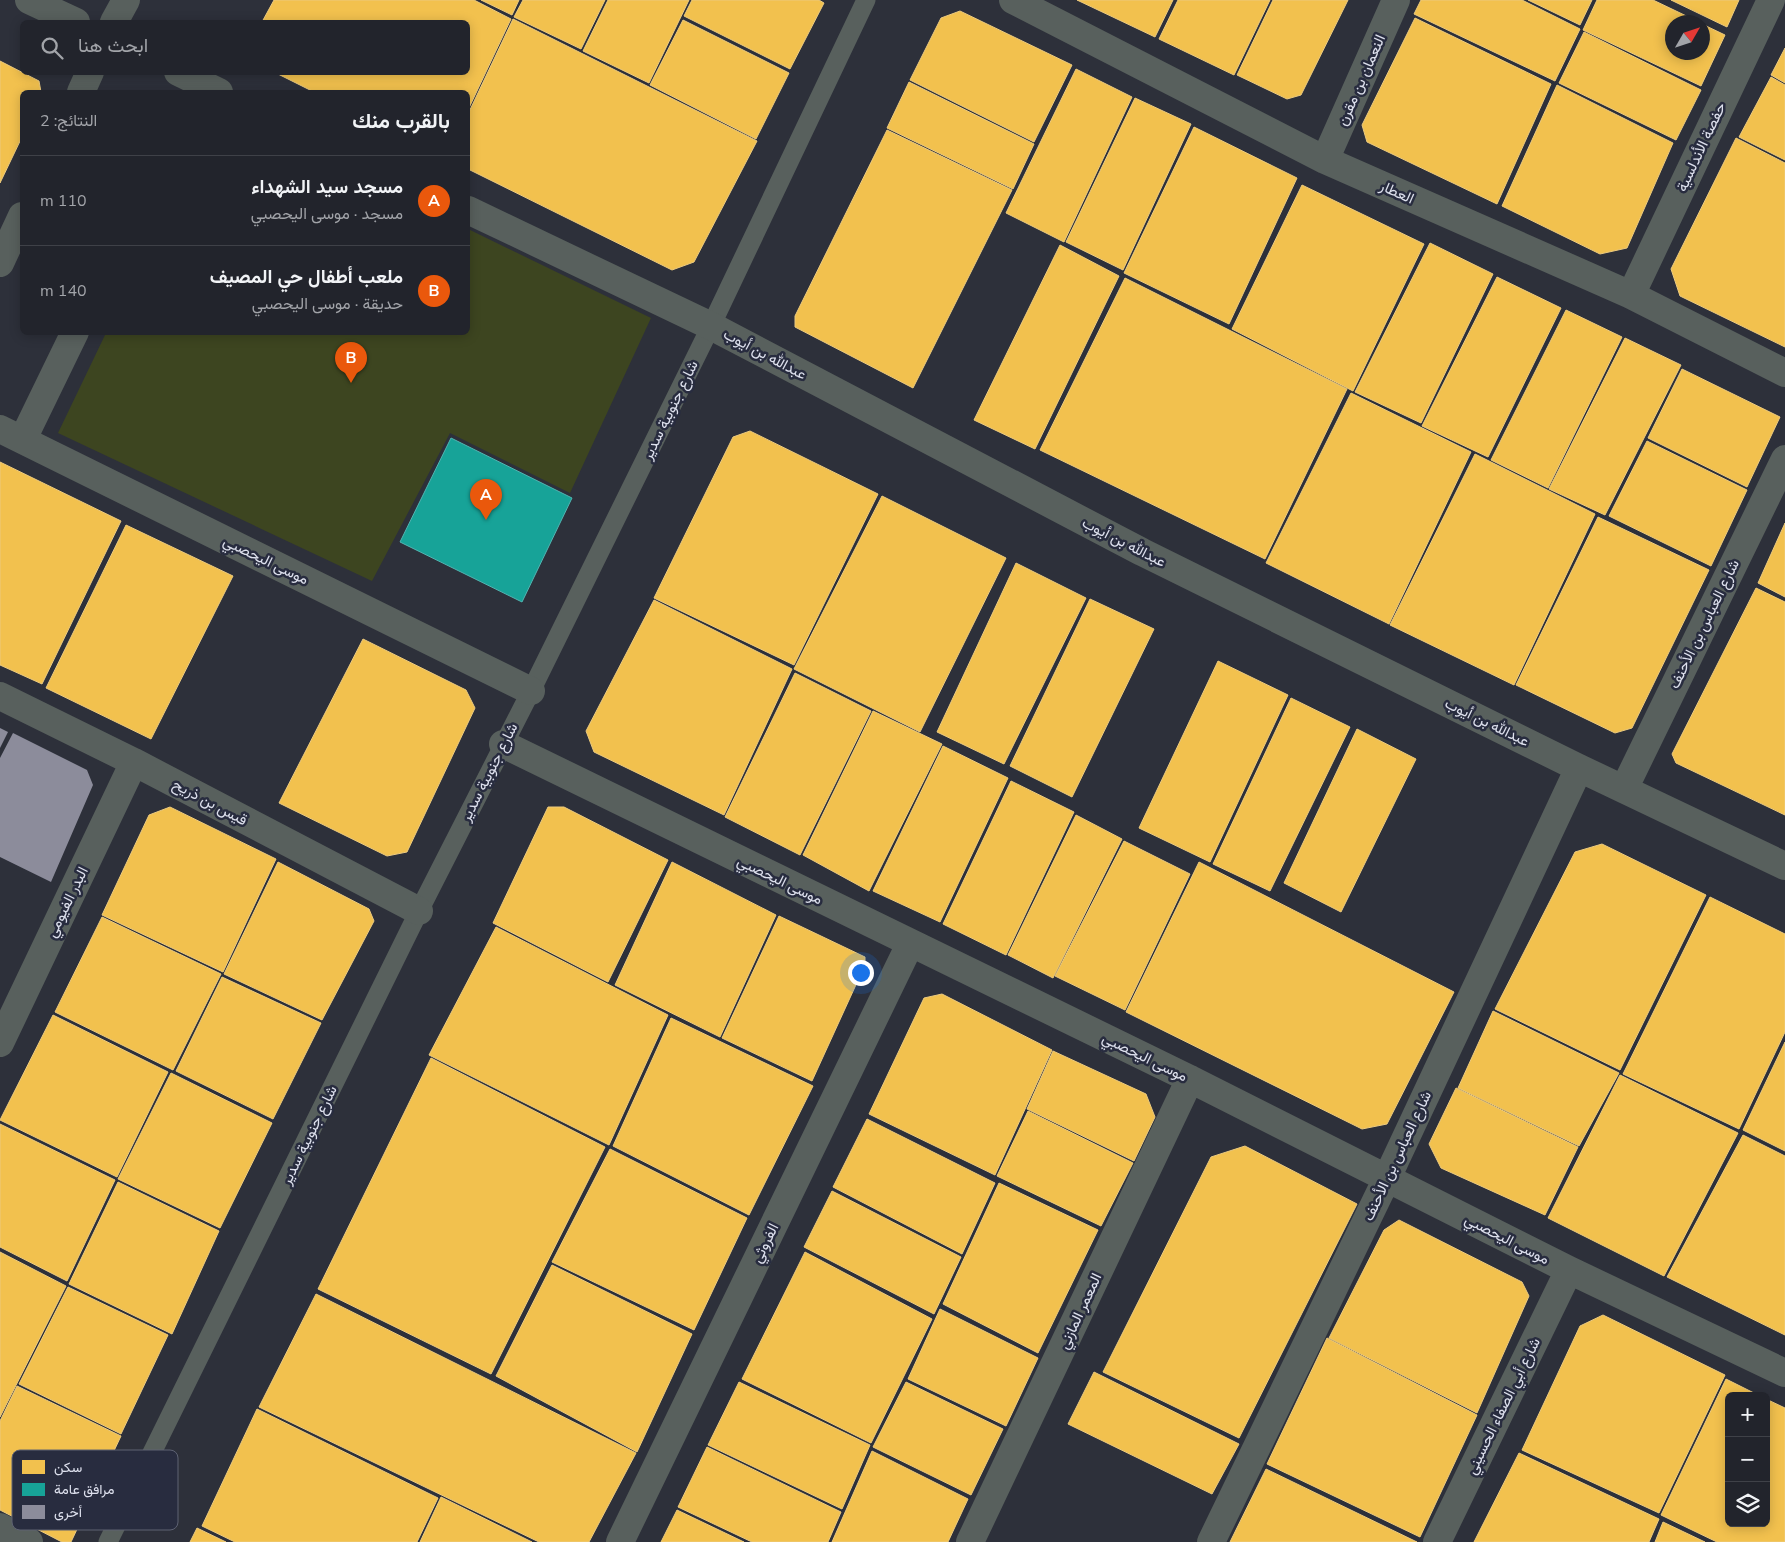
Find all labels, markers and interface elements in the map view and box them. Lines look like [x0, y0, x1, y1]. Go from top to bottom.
north arrow [1665, 15, 1710, 60]
search box [20, 20, 470, 75]
street label: النعمان بن مقرن [1332, 31, 1390, 129]
text: ابحث هنا [78, 33, 148, 59]
icon: search [38, 34, 66, 62]
street label: حفصة الأندلسية [1672, 99, 1730, 195]
text: بالقرب منك [352, 107, 450, 135]
text: النتائج: 2 [40, 110, 97, 132]
text: مسجد سيد الشهداء [251, 174, 403, 200]
street label: العطار [1376, 175, 1417, 208]
text: 110 m [40, 190, 87, 212]
text: A [428, 190, 440, 212]
text: مسجد · موسى اليحصبي [251, 203, 403, 225]
text: ملعب أطفال حي المصيف [210, 264, 403, 290]
text: 140 m [40, 280, 87, 302]
text: B [429, 280, 440, 302]
text: حديقة · موسى اليحصبي [252, 293, 403, 315]
street label: عبدالله بن أيوب [720, 324, 810, 384]
pin: B [335, 342, 367, 383]
street label: شارع جنوبية سدير [637, 357, 704, 464]
pin: A [470, 479, 502, 520]
street label: عبدالله بن أيوب [1079, 512, 1169, 572]
street label: موسى اليحصبي [219, 531, 312, 592]
street label: شارع العباس بن الأحنف [1664, 556, 1745, 692]
street label: عبدالله بن أيوب [1441, 693, 1533, 751]
street label: شارع جنوبية سدير [455, 719, 523, 826]
street label: قيس بن ذريح [169, 774, 251, 831]
street label: موسى اليحصبي [733, 851, 826, 912]
street label: البدر الفيومي [41, 863, 95, 942]
your location [848, 960, 874, 986]
street label: موسى اليحصبي [1098, 1028, 1191, 1089]
street label: شارع جنوبية سدير [276, 1082, 343, 1189]
street label: شارع العباس بن الأحنف [1358, 1088, 1437, 1225]
street label: موسى اليحصبي [1460, 1209, 1553, 1272]
street label: الفروثي [747, 1220, 786, 1268]
street label: المعمر المازني [1054, 1270, 1109, 1354]
street label: شارع أبي الصفاء الحسيني [1461, 1334, 1548, 1479]
map controls [1725, 1392, 1770, 1527]
button: + [1725, 1392, 1770, 1437]
button: − [1725, 1437, 1770, 1482]
legend [12, 1450, 178, 1530]
text: سكن [54, 1458, 82, 1477]
text: مرافق عامة [54, 1480, 114, 1499]
button: layers [1725, 1482, 1770, 1527]
text: أخرى [54, 1503, 82, 1522]

